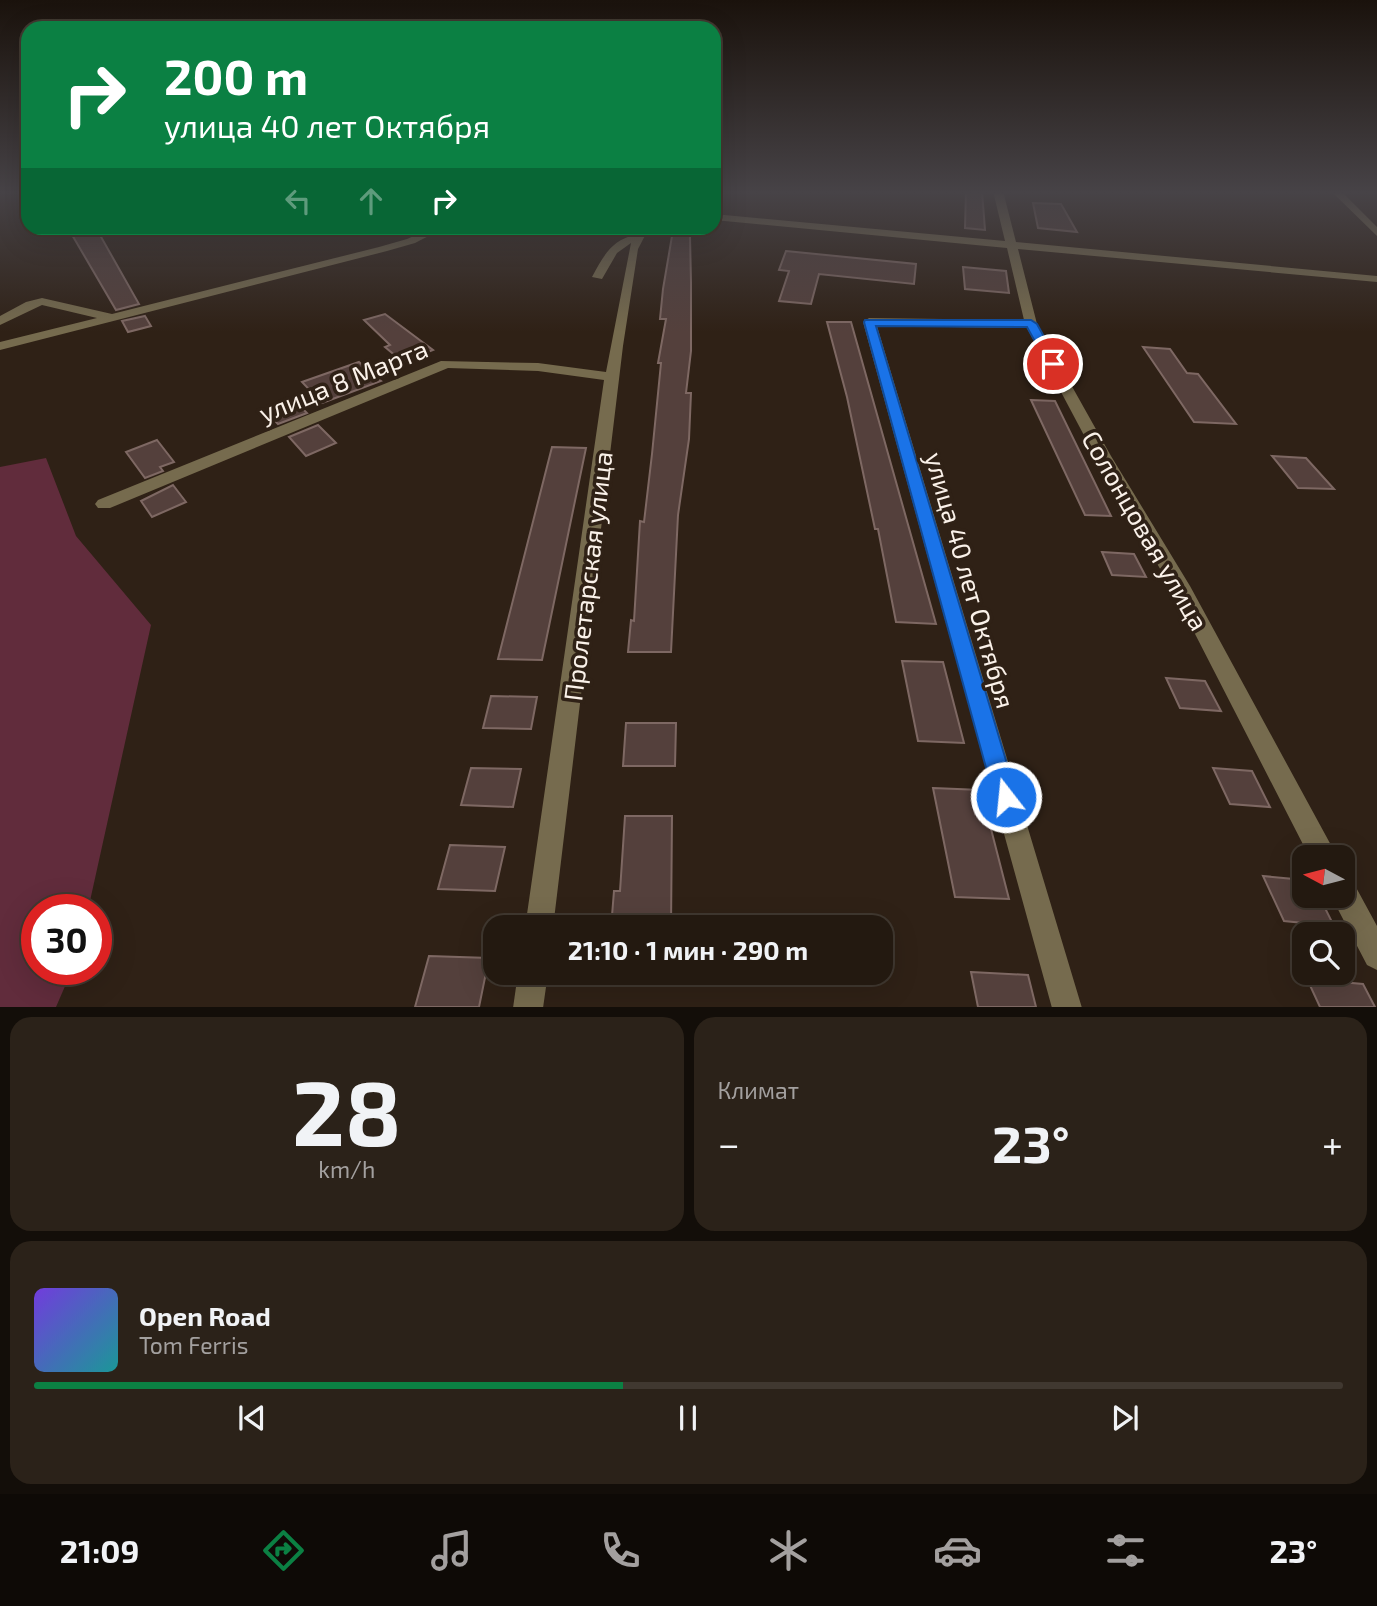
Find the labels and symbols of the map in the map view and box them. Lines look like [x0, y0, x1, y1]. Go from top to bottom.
street label: улица 8 Марта [254, 332, 432, 429]
pin [1023, 334, 1083, 394]
street label: Солонцовая улица [1075, 425, 1216, 636]
street label: улица 40 лет Октября [919, 448, 1022, 712]
street label: Пролетарская улица [556, 449, 619, 703]
position arrow [969, 760, 1043, 834]
north arrow [1292, 845, 1354, 908]
speed limit sign: 30 [21, 894, 112, 985]

